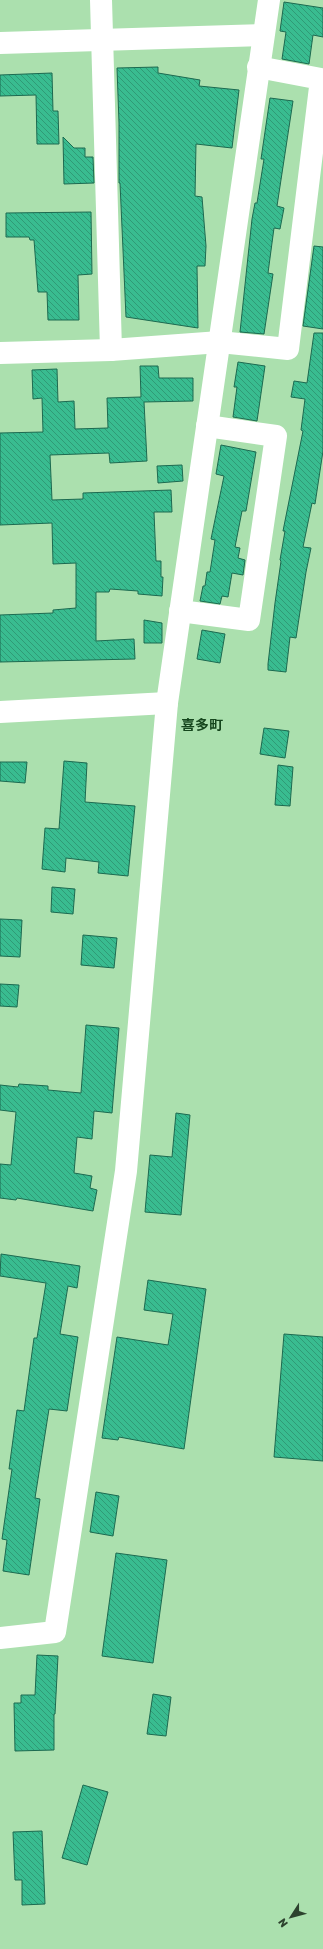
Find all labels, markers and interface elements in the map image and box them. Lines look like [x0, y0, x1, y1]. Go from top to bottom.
district label: 喜多町 [181, 717, 223, 734]
north arrow [271, 1897, 311, 1937]
text: N [276, 1915, 291, 1930]

